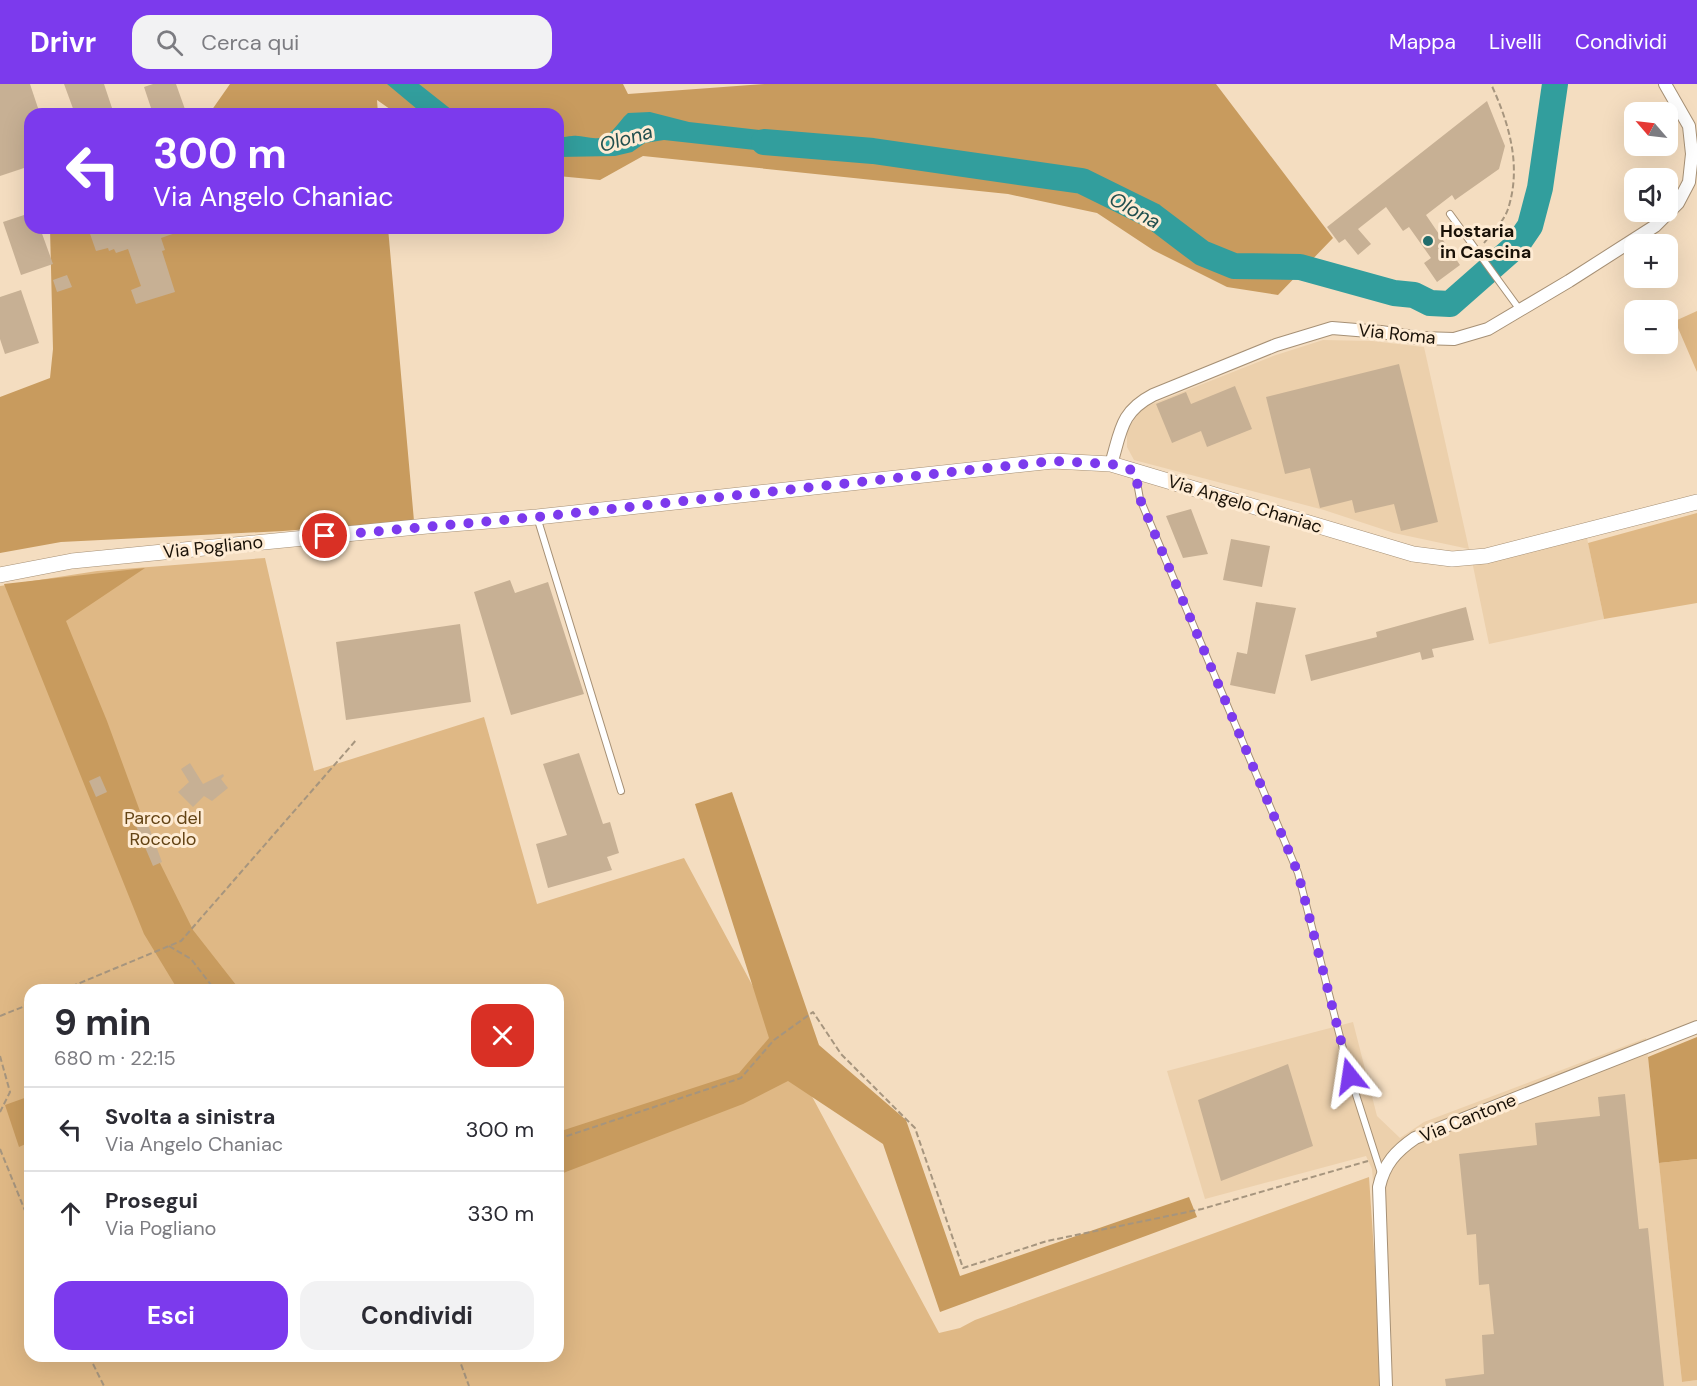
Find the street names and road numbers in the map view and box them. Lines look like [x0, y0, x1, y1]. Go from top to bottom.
street label: Via Roma [1357, 318, 1437, 350]
street label: Via Angelo Chaniac [1165, 469, 1325, 539]
street label: Via Pogliano [162, 530, 264, 564]
street label: Via Cantone [1416, 1088, 1520, 1148]

